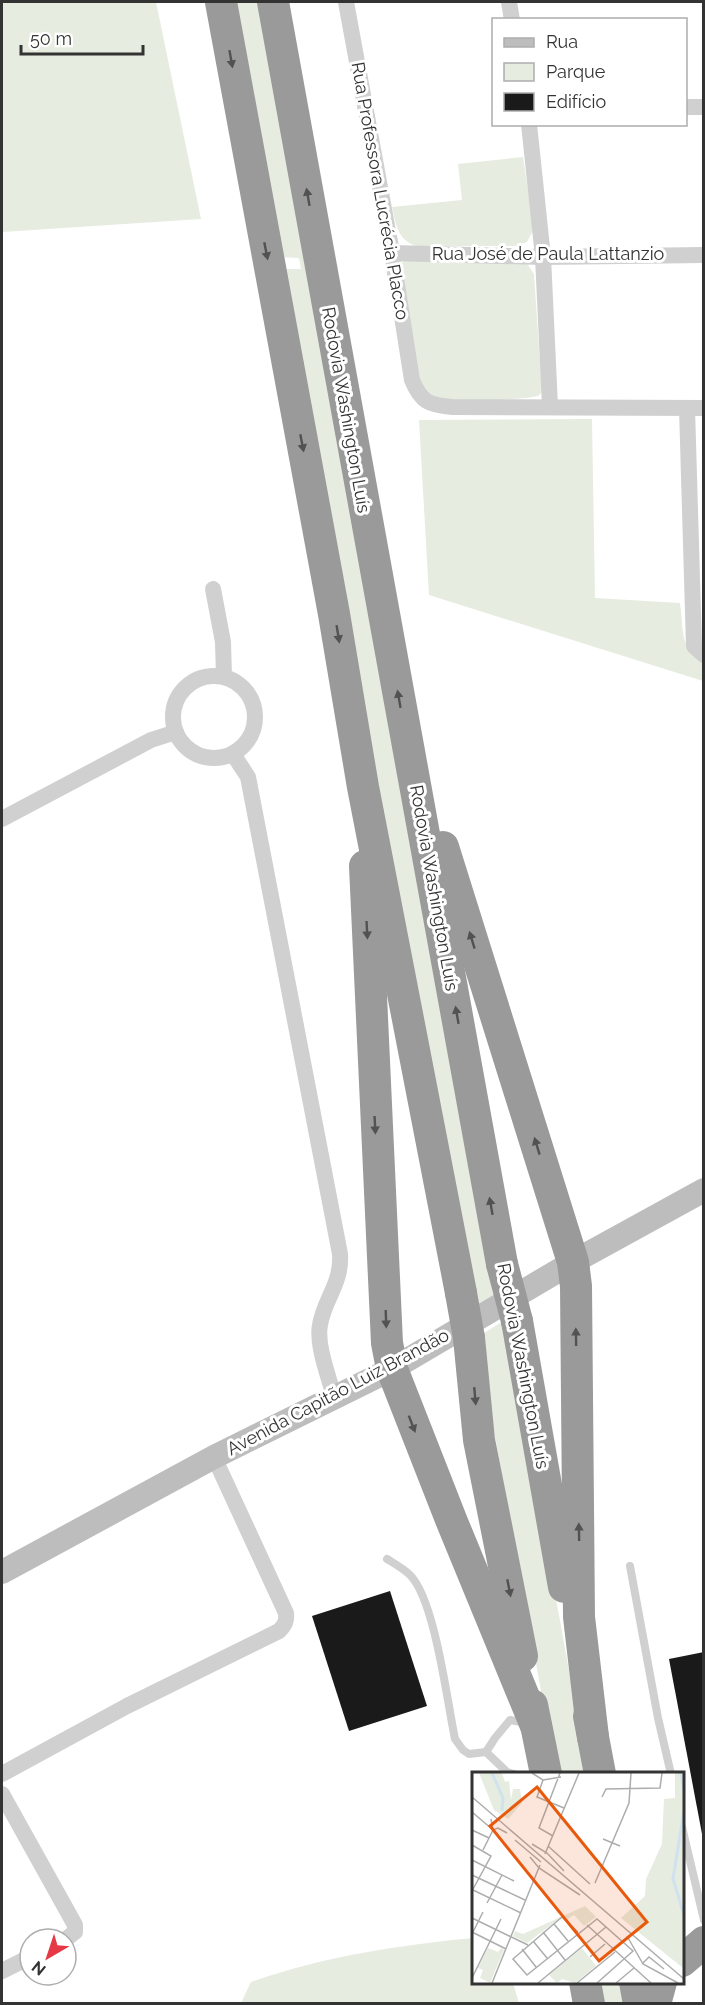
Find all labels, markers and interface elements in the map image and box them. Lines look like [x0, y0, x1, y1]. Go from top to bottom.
scale bar [21, 18, 142, 56]
legend [492, 18, 687, 126]
text: 50 m [30, 28, 72, 49]
text: Rua [546, 31, 578, 52]
one-way arrow [227, 50, 236, 69]
street label: Rua Professora Lucrécia Placco [347, 60, 414, 322]
text: Parque [546, 61, 606, 82]
text: Edifício [546, 91, 606, 112]
one-way arrow [303, 187, 312, 206]
one-way arrow [262, 242, 271, 261]
street label: Rua José de Paula Lattanzio [432, 243, 665, 264]
street label: Rodovia Washington Luís [318, 305, 375, 515]
one-way arrow [298, 433, 307, 452]
one-way arrow [333, 625, 342, 644]
one-way arrow [394, 689, 403, 708]
street label: Rodovia Washington Luís [406, 783, 463, 993]
one-way arrow [362, 920, 371, 939]
one-way arrow [467, 931, 476, 949]
one-way arrow [452, 1005, 461, 1024]
one-way arrow [371, 1115, 380, 1134]
one-way arrow [532, 1137, 541, 1155]
one-way arrow [487, 1197, 496, 1216]
street label: Rodovia Washington Luís [493, 1261, 554, 1471]
one-way arrow [382, 1310, 391, 1329]
street label: Avenida Capitão Luiz Brandão [223, 1324, 453, 1459]
one-way arrow [572, 1328, 581, 1347]
one-way arrow [470, 1387, 480, 1406]
one-way arrow [408, 1415, 418, 1433]
one-way arrow [574, 1523, 584, 1542]
one-way arrow [505, 1579, 514, 1598]
inset map [472, 1772, 684, 1984]
north arrow [18, 1927, 78, 1987]
text: N [28, 1957, 50, 1979]

